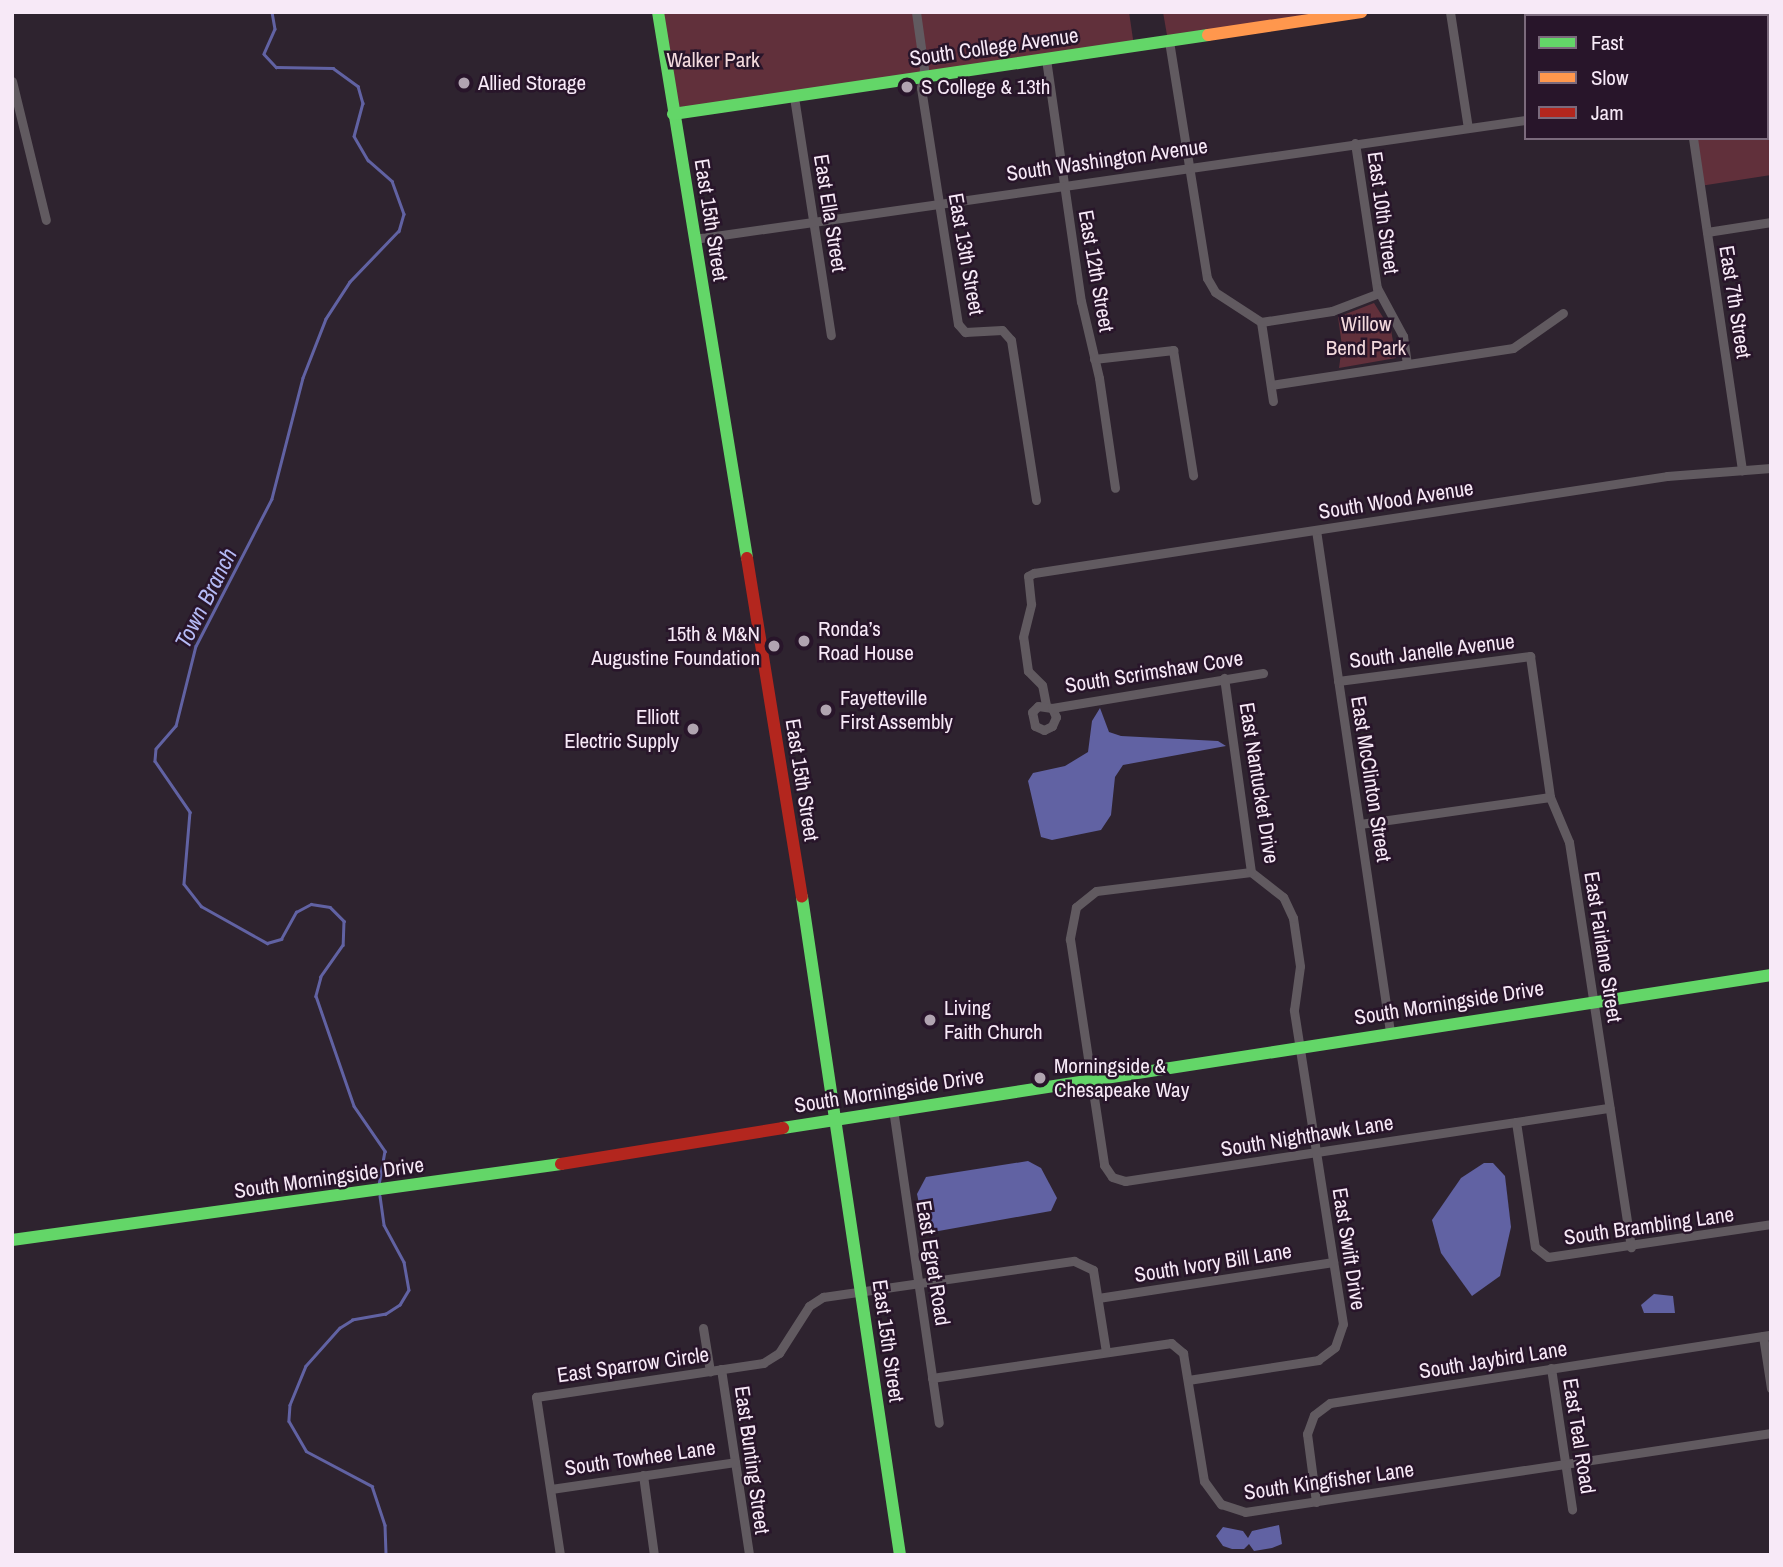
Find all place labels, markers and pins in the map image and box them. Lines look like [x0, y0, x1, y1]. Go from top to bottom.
place label: Allied Storage [478, 70, 586, 96]
place label: S College & 13th [921, 74, 1050, 100]
marker: Allied Storage [456, 75, 472, 91]
marker: S College & 13th [899, 79, 915, 95]
place label: Ronda’s Road House [818, 616, 914, 666]
place label: 15th & M&N Augustine Foundation [591, 621, 760, 671]
marker: Ronda’s Road House [796, 633, 812, 649]
marker: 15th & M&N Augustine Foundation [766, 638, 782, 654]
place label: Fayetteville First Assembly [840, 685, 954, 735]
marker: Fayetteville First Assembly [818, 702, 834, 718]
place label: Elliott Electric Supply [564, 704, 679, 754]
marker: Elliott Electric Supply [685, 721, 701, 737]
place label: Living Faith Church [944, 995, 1043, 1045]
marker: Living Faith Church [922, 1012, 938, 1028]
place label: Morningside & Chesapeake Way [1054, 1053, 1189, 1103]
marker: Morningside & Chesapeake Way [1032, 1070, 1048, 1086]

